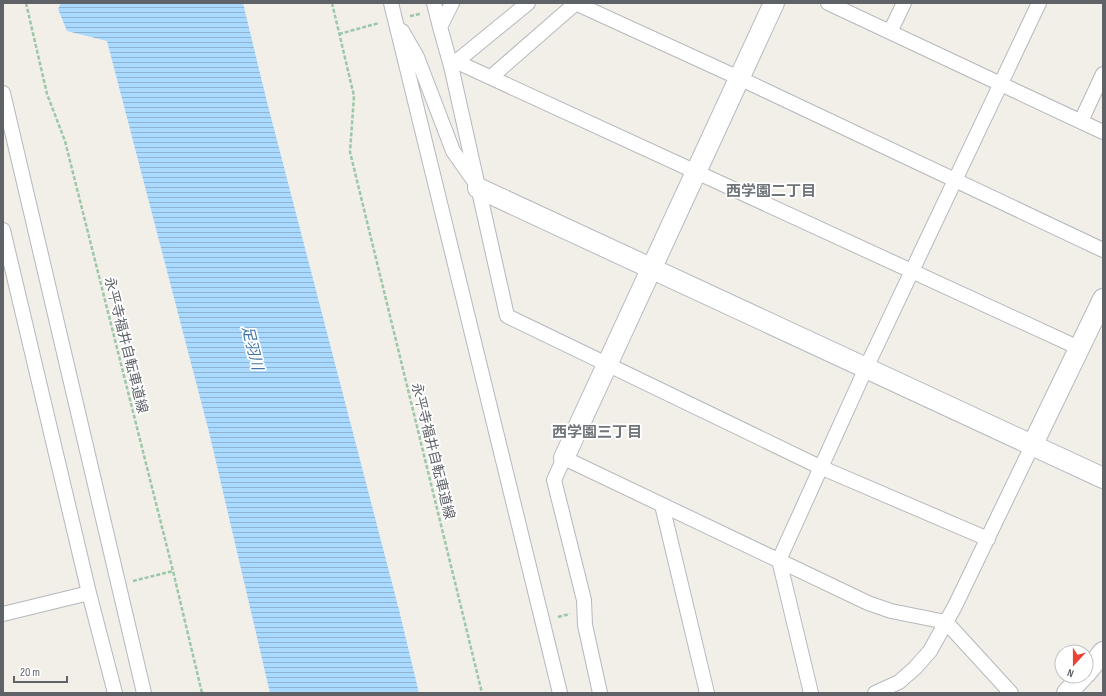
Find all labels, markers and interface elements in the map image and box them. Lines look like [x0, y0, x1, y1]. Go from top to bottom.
district label: 西学園二丁目 [726, 182, 816, 201]
street label: 永平寺福井自転車道線 [101, 275, 151, 415]
water label: 足羽川 [237, 324, 267, 374]
street label: 永平寺福井自転車道線 [408, 381, 458, 521]
district label: 西学園三丁目 [552, 423, 642, 442]
north arrow [1054, 644, 1094, 684]
scale bar [14, 658, 67, 684]
text: 20 m [20, 665, 40, 680]
text: N [1065, 666, 1076, 680]

